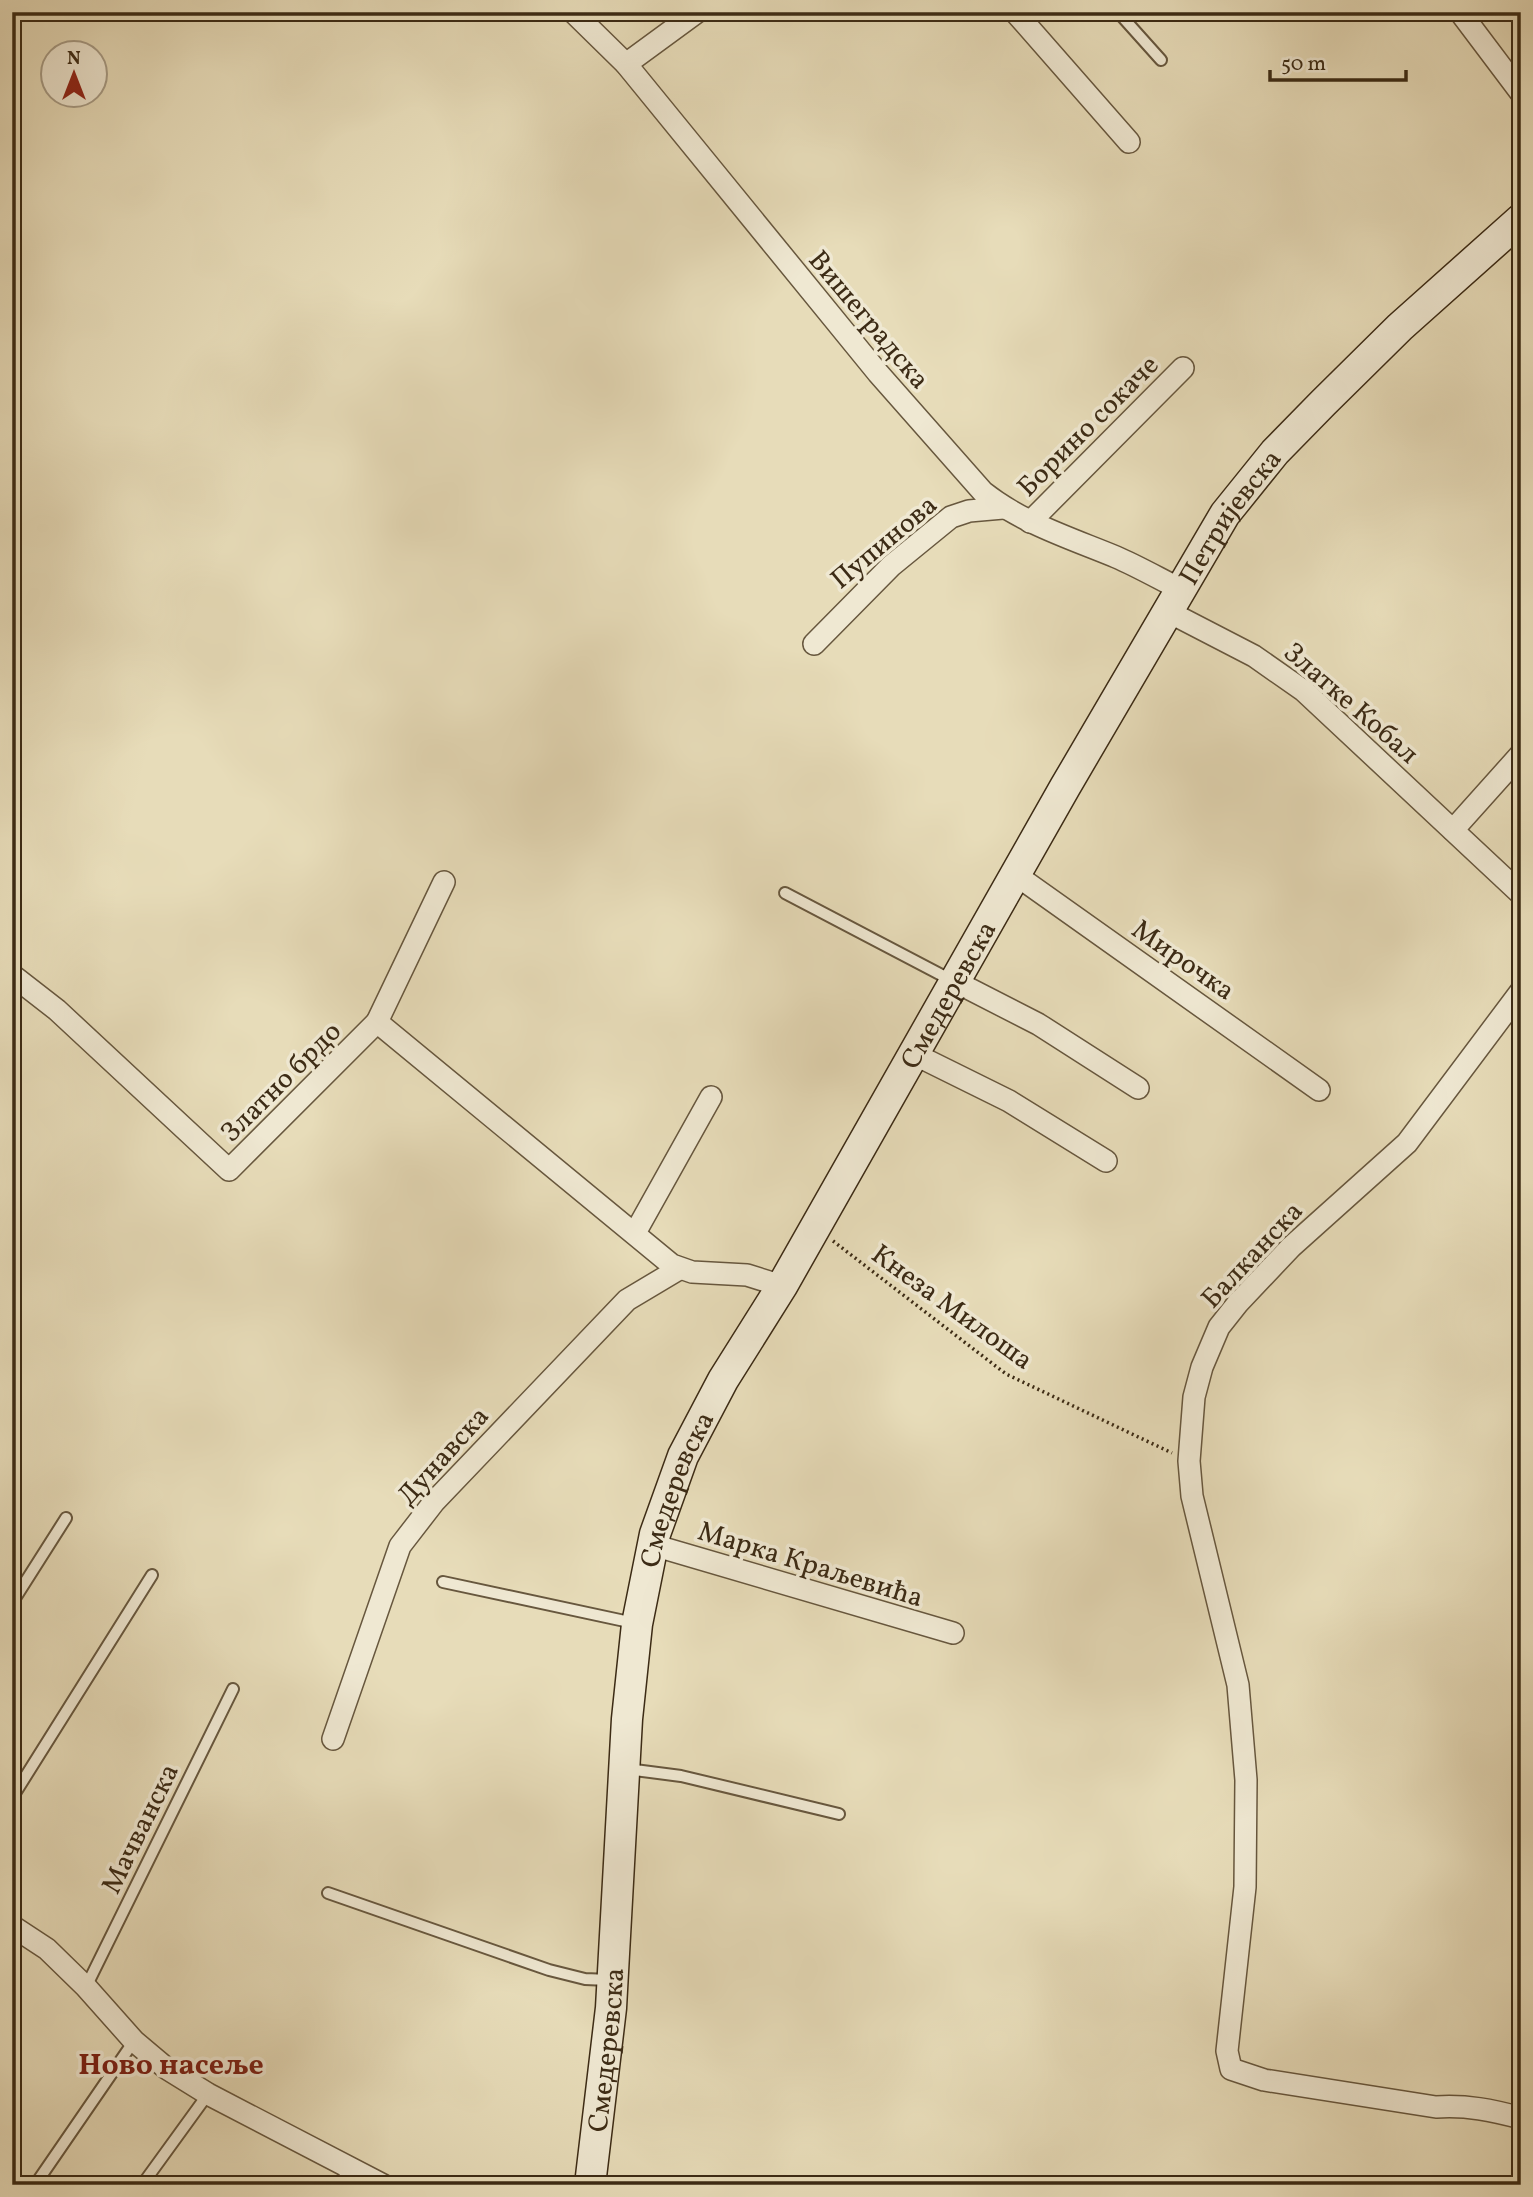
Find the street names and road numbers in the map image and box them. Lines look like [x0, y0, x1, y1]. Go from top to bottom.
street label: Вишеградска [798, 243, 938, 398]
street label: Борино сокаче [1009, 347, 1168, 506]
street label: Петријевска [1170, 442, 1292, 593]
street label: Пупинова [823, 487, 946, 599]
street label: Златке Кобал [1274, 634, 1427, 774]
street label: Мирочка [1123, 911, 1242, 1011]
street label: Смедеревска [892, 914, 1007, 1077]
street label: Златно брдо [212, 1013, 351, 1152]
street label: Балканска [1193, 1193, 1313, 1318]
street label: Кнеза Милоша [863, 1236, 1040, 1380]
street label: Дунавска [389, 1399, 499, 1515]
street label: Смедеревска [632, 1405, 725, 1571]
street label: Марка Краљевића [693, 1513, 928, 1618]
street label: Мачванска [93, 1757, 190, 1901]
street label: Смедеревска [579, 1967, 635, 2134]

